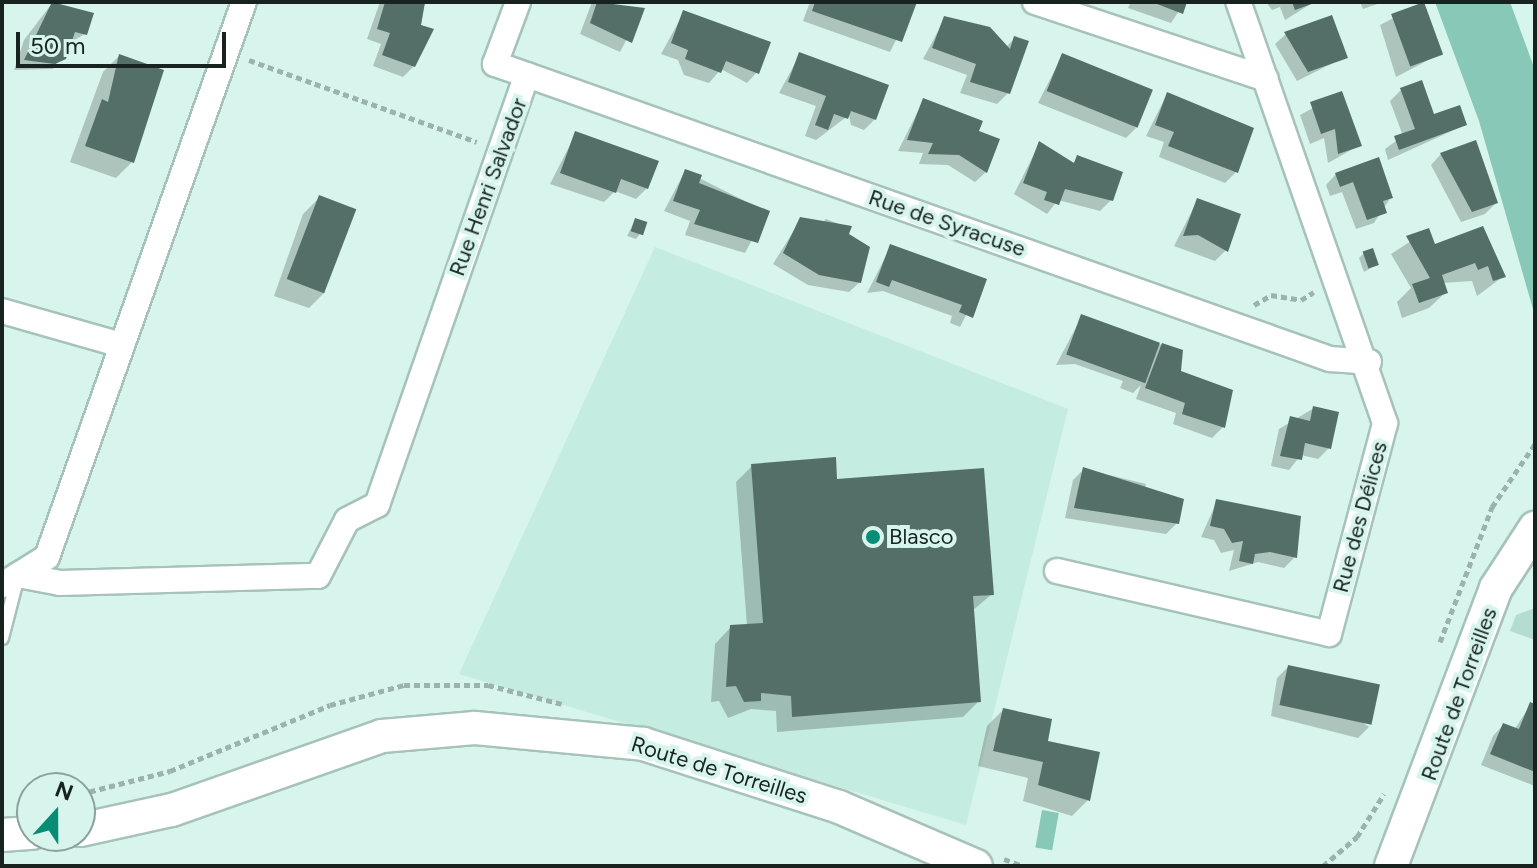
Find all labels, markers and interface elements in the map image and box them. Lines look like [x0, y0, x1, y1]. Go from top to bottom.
scale bar [20, 16, 230, 66]
text: 50 m [30, 31, 86, 60]
street label: Rue Henri Salvador [444, 94, 532, 280]
street label: Rue de Syracuse [865, 184, 1029, 262]
street label: Rue des Délices [1327, 439, 1393, 595]
place label: Blasco [889, 524, 953, 550]
marker: Blasco [864, 528, 882, 546]
street label: Route de Torreilles [1415, 604, 1503, 784]
street label: Route de Torreilles [628, 731, 810, 809]
north arrow [16, 772, 96, 852]
text: N [51, 775, 77, 807]

